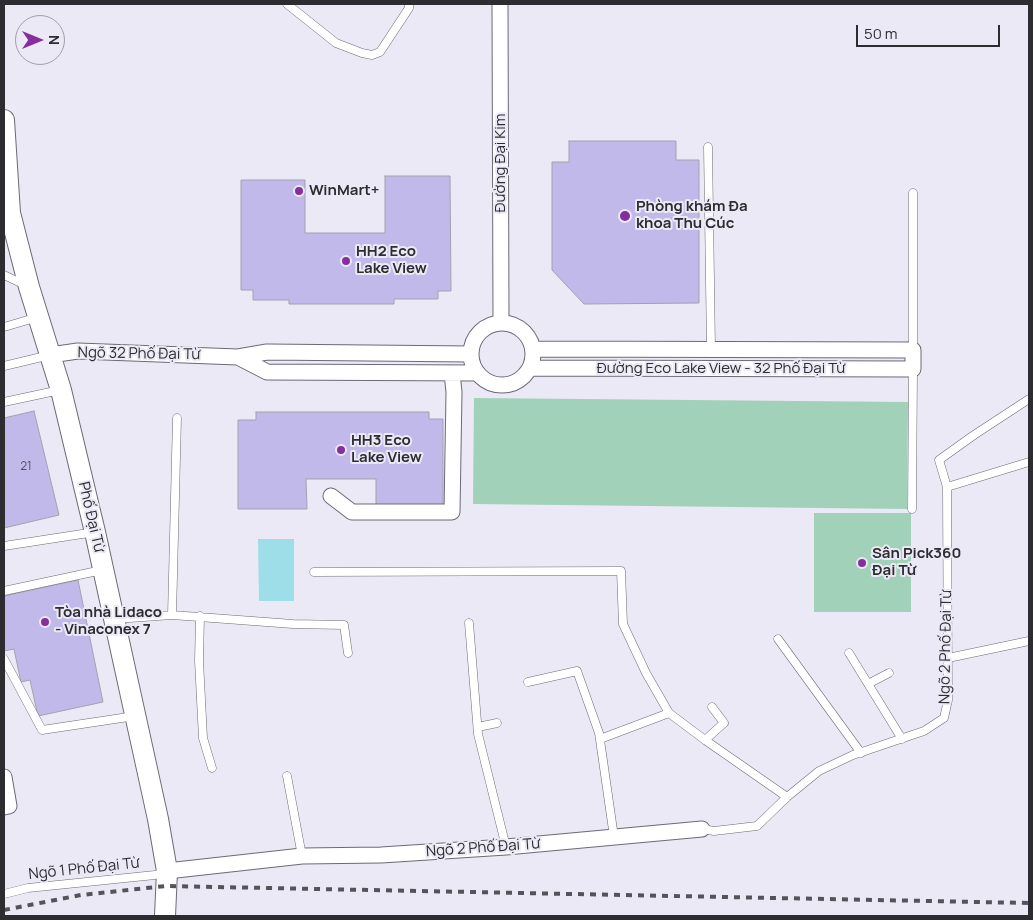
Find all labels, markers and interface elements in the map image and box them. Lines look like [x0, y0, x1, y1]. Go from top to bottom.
north arrow [15, 15, 65, 65]
scale bar [858, 15, 1002, 47]
text: 50 m [864, 23, 898, 44]
text: N [45, 35, 64, 45]
street label: Đường Đại Kim [492, 114, 510, 212]
place label: WinMart+ [309, 182, 379, 200]
marker: WinMart+ [293, 185, 305, 197]
place label: Phòng khám Đa khoa Thu Cúc [636, 198, 748, 233]
marker: Phòng khám Đa khoa Thu Cúc [618, 209, 632, 223]
place label: HH2 Eco Lake View [356, 243, 427, 278]
marker: HH2 Eco Lake View [340, 255, 352, 267]
street label: Ngõ 32 Phố Đại Từ [78, 344, 200, 364]
street label: Đường Eco Lake View - 32 Phố Đại Từ [597, 360, 845, 378]
place label: HH3 Eco Lake View [351, 432, 422, 467]
marker: HH3 Eco Lake View [335, 444, 347, 456]
house number: 21 [20, 460, 32, 474]
street label: Phố Đại Từ [74, 480, 108, 554]
place label: Sân Pick360 Đại Từ [872, 545, 961, 580]
marker: Sân Pick360 Đại Từ [856, 557, 868, 569]
street label: Ngõ 2 Phố Đại Từ [936, 590, 956, 704]
place label: Tòa nhà Lidaco - Vinaconex 7 [55, 604, 162, 639]
marker: Tòa nhà Lidaco - Vinaconex 7 [39, 616, 51, 628]
street label: Ngõ 2 Phố Đại Từ [425, 835, 541, 861]
street label: Ngõ 1 Phố Đại Từ [28, 854, 140, 884]

